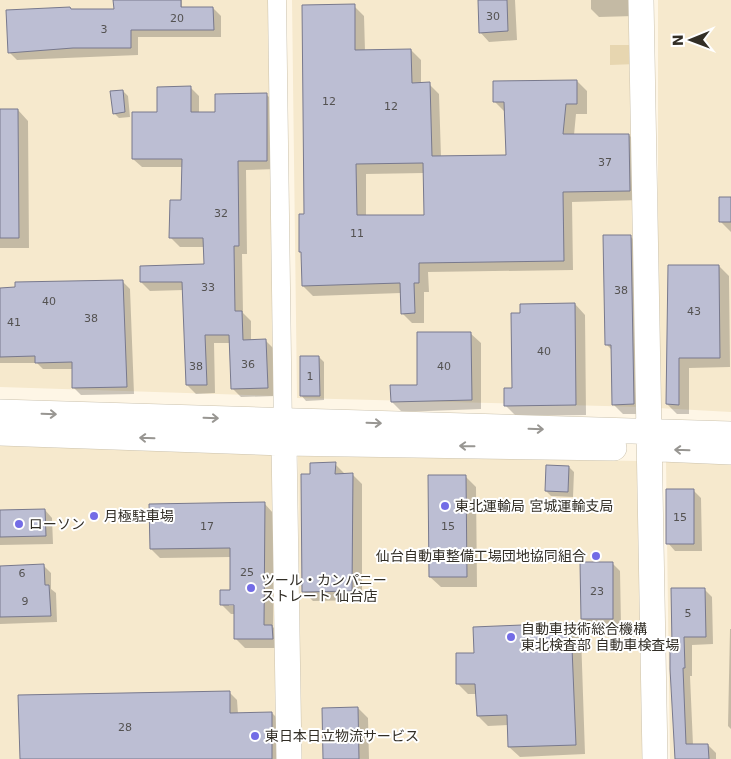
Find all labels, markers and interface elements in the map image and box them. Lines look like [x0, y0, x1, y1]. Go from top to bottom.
house number: 30 [486, 10, 500, 23]
house number: 20 [170, 12, 184, 25]
north arrow [666, 15, 716, 65]
house number: 3 [101, 23, 108, 36]
text: N [670, 34, 686, 46]
house number: 12 [322, 95, 336, 108]
house number: 12 [384, 100, 398, 113]
house number: 37 [598, 156, 612, 169]
house number: 32 [214, 207, 228, 220]
house number: 11 [350, 227, 364, 240]
house number: 33 [201, 281, 215, 294]
house number: 38 [614, 284, 628, 297]
house number: 40 [42, 295, 56, 308]
house number: 43 [687, 305, 701, 318]
house number: 38 [84, 312, 98, 325]
house number: 41 [7, 316, 21, 329]
house number: 40 [537, 345, 551, 358]
house number: 36 [241, 358, 255, 371]
house number: 38 [189, 360, 203, 373]
house number: 40 [437, 360, 451, 373]
house number: 1 [307, 370, 314, 383]
one-way arrow [40, 409, 56, 418]
one-way arrow [203, 414, 219, 423]
one-way arrow [365, 419, 381, 428]
one-way arrow [528, 424, 544, 433]
one-way arrow [140, 433, 156, 443]
one-way arrow [460, 441, 476, 451]
one-way arrow [675, 446, 691, 455]
place label: 東北運輸局 宮城運輸支局 [455, 498, 613, 514]
marker: 東北運輸局 宮城運輸支局 [439, 500, 451, 512]
place label: 月極駐車場 [104, 508, 174, 524]
marker: 月極駐車場 [88, 510, 100, 522]
house number: 15 [673, 511, 687, 524]
place label: ローソン [29, 516, 85, 532]
marker: ローソン [13, 518, 25, 530]
house number: 17 [200, 520, 214, 533]
house number: 15 [441, 520, 455, 533]
place label: 仙台自動車整備工場団地協同組合 [376, 548, 586, 564]
marker: 仙台自動車整備工場団地協同組合 [590, 550, 602, 562]
house number: 25 [240, 566, 254, 579]
house number: 6 [19, 567, 26, 580]
place label: ツール・カンパニー ストレート 仙台店 [261, 572, 387, 604]
marker: ツール・カンパニー ストレート 仙台店 [245, 582, 257, 594]
house number: 23 [590, 585, 604, 598]
house number: 9 [22, 595, 29, 608]
house number: 5 [685, 607, 692, 620]
place label: 自動車技術総合機構 東北検査部 自動車検査場 [521, 621, 679, 653]
marker: 自動車技術総合機構 東北検査部 自動車検査場 [505, 631, 517, 643]
house number: 28 [118, 721, 132, 734]
place label: 東日本日立物流サービス [265, 728, 419, 744]
marker: 東日本日立物流サービス [249, 730, 261, 742]

